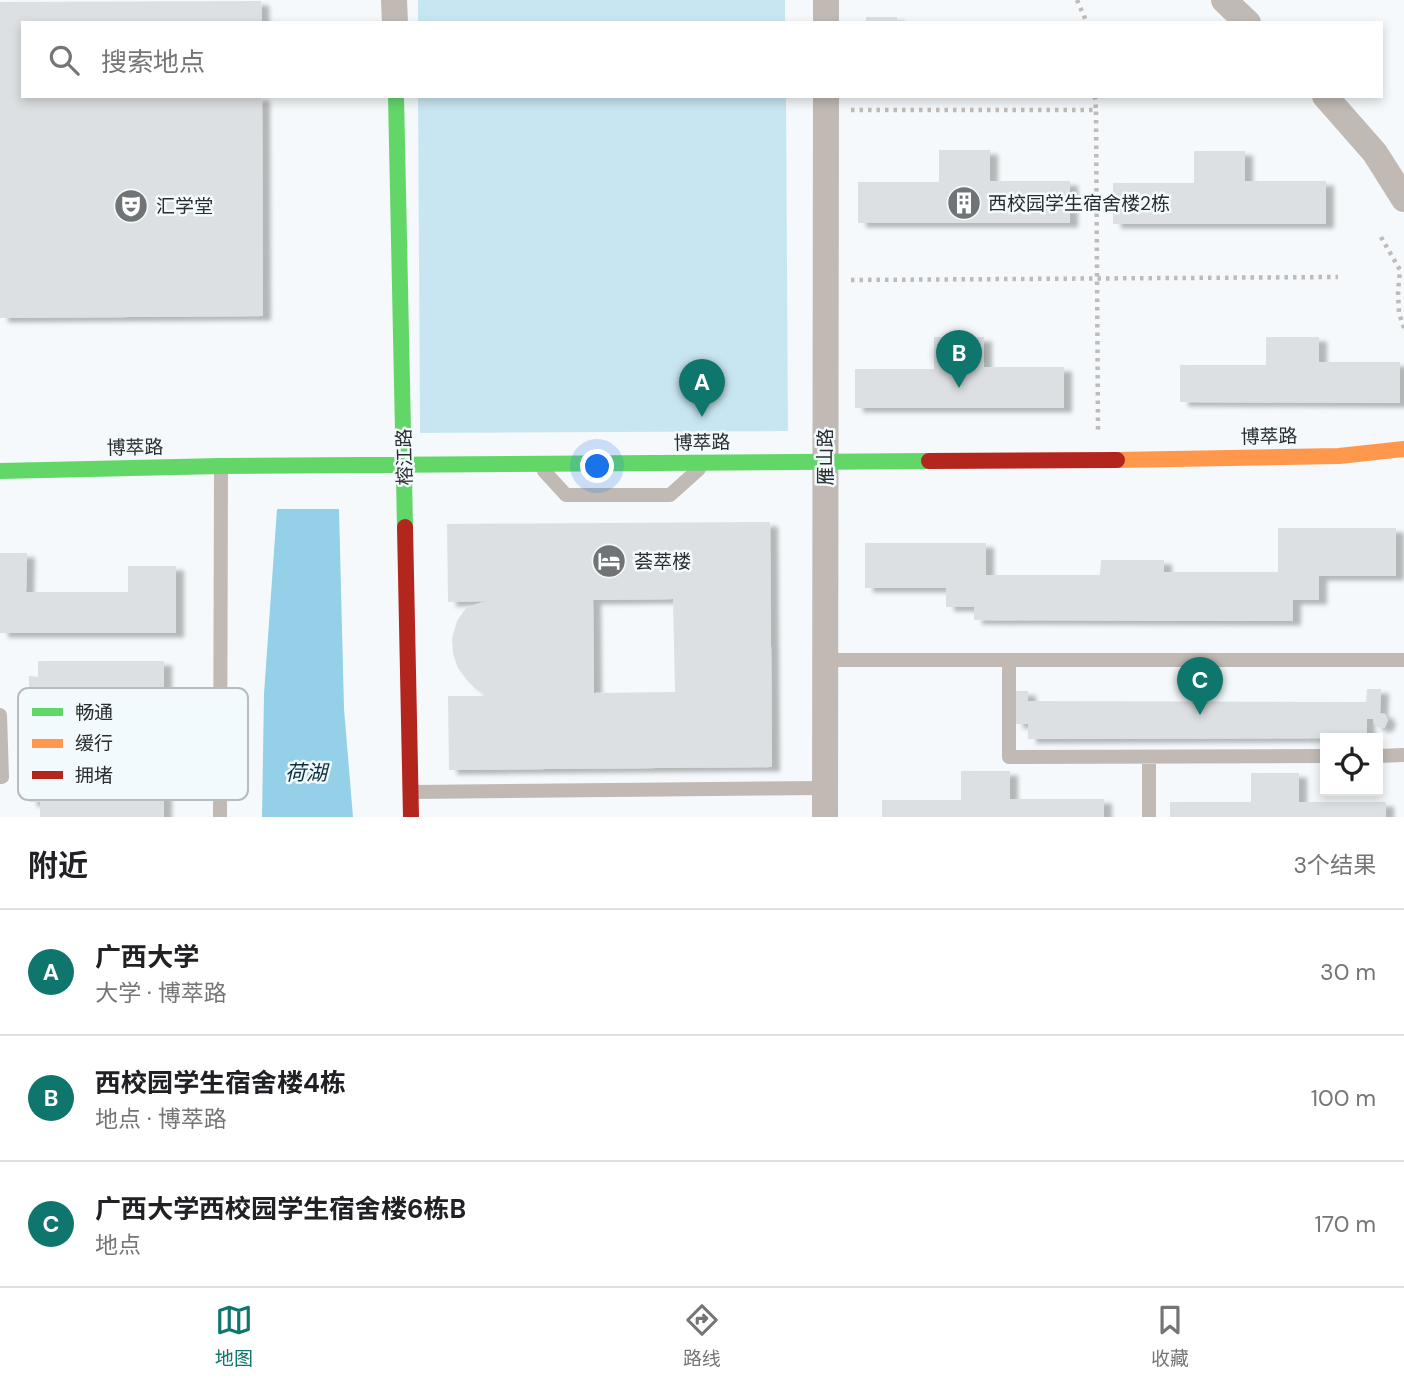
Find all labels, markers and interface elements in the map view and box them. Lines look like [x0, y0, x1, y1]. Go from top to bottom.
search box [21, 21, 1383, 98]
icon: search [45, 41, 83, 79]
text: 搜索地点 [101, 45, 205, 79]
building icon: 西校园学生宿舍楼2栋 [945, 184, 983, 222]
theatre icon: 汇学堂 [112, 187, 150, 225]
place label: 西校园学生宿舍楼2栋 [988, 191, 1170, 216]
place label: 汇学堂 [156, 194, 213, 219]
pin: B [936, 330, 982, 388]
pin: A [679, 359, 725, 417]
street label: 博萃路 [1240, 424, 1298, 449]
street label: 榕江路 [392, 428, 417, 486]
street label: 雁山路 [813, 428, 838, 486]
street label: 博萃路 [673, 430, 731, 455]
street label: 博萃路 [106, 435, 164, 460]
your location [580, 449, 614, 483]
hotel icon: 荟萃楼 [590, 542, 628, 580]
place label: 荟萃楼 [634, 549, 691, 574]
pin: C [1177, 657, 1223, 715]
legend [18, 688, 248, 800]
text: 畅通 [75, 700, 113, 725]
text: 缓行 [75, 731, 113, 756]
map controls [1320, 733, 1383, 796]
button: locate [1320, 733, 1383, 796]
water label: 荷湖 [285, 759, 330, 787]
text: 拥堵 [75, 763, 113, 788]
text: 附近 [28, 846, 88, 885]
text: 3个结果 [1293, 850, 1376, 880]
text: 广西大学 [95, 940, 199, 974]
text: A [43, 957, 59, 987]
text: 30 m [1320, 957, 1376, 987]
text: 大学 · 博萃路 [95, 978, 227, 1008]
text: 西校园学生宿舍楼4栋 [95, 1066, 346, 1100]
text: B [44, 1083, 58, 1113]
text: 100 m [1311, 1083, 1376, 1113]
text: 地点 · 博萃路 [95, 1104, 227, 1134]
text: 广西大学西校园学生宿舍楼6栋B [95, 1192, 466, 1226]
text: C [43, 1209, 59, 1239]
text: 170 m [1315, 1209, 1376, 1239]
text: 地点 [95, 1230, 141, 1260]
tab: 地图 [215, 1301, 253, 1371]
tab: 路线 [683, 1301, 721, 1371]
tab: 收藏 [1151, 1301, 1189, 1371]

